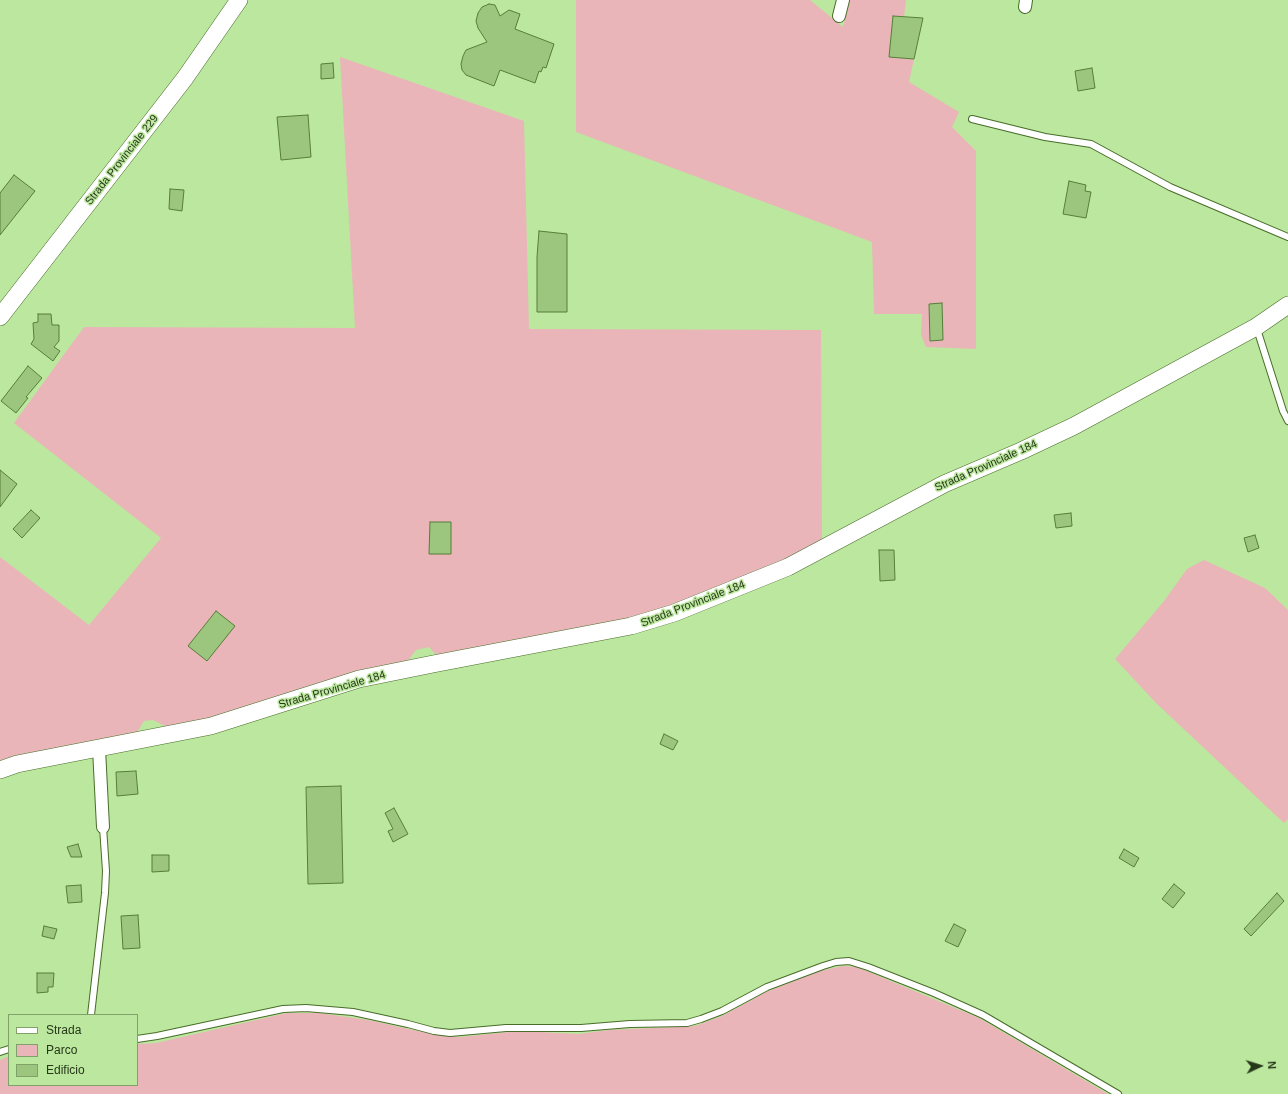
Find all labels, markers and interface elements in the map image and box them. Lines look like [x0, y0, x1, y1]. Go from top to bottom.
street label: Strada Provinciale 229 [83, 112, 161, 208]
street label: Strada Provinciale 184 [933, 437, 1039, 495]
street label: Strada Provinciale 184 [639, 578, 747, 630]
street label: Strada Provinciale 184 [277, 668, 387, 712]
legend [8, 1014, 138, 1086]
text: Strada [46, 1023, 81, 1037]
text: Parco [46, 1043, 77, 1057]
north arrow [1240, 1046, 1280, 1086]
text: N [1266, 1061, 1278, 1070]
text: Edificio [46, 1063, 85, 1077]

